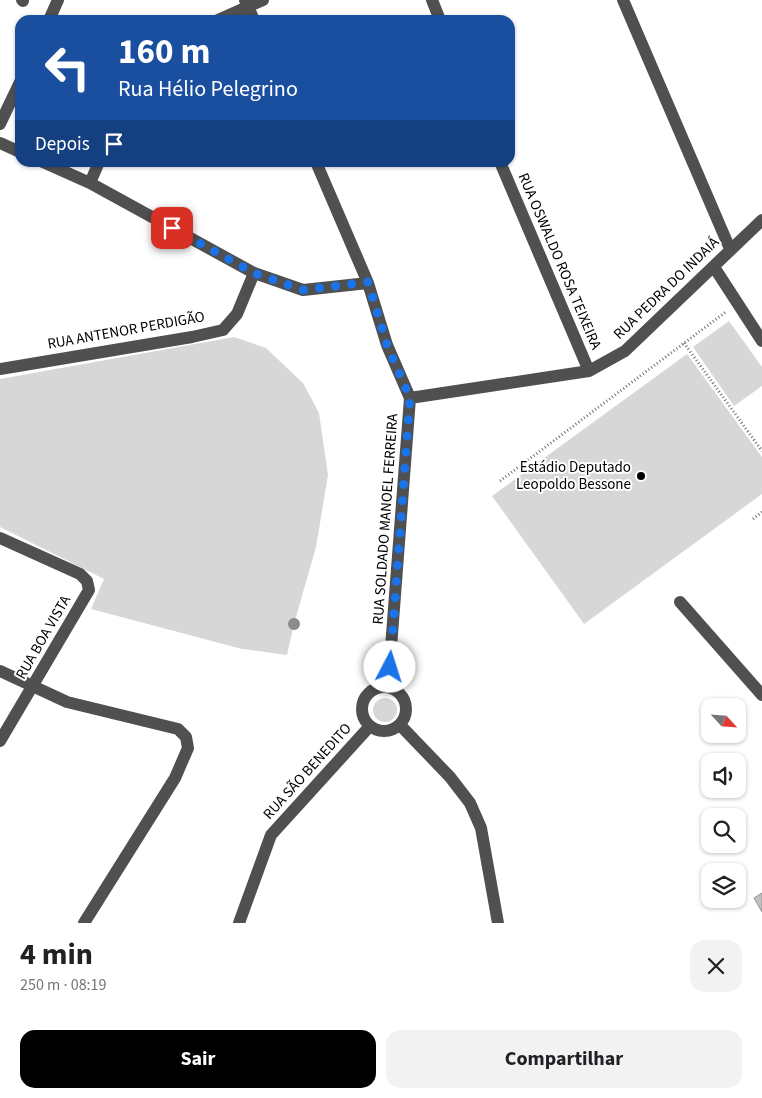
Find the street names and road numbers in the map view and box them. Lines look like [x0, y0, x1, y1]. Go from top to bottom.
street label: RUA OSWALDO ROSA TEIXEIRA [513, 170, 607, 354]
street label: RUA PEDRA DO INDAIÁ [609, 232, 724, 344]
street label: RUA ANTENOR PERDIGÃO [46, 306, 206, 355]
street label: RUA SOLDADO MANOEL FERREIRA [368, 412, 403, 625]
street label: RUA BOA VISTA [11, 591, 76, 683]
street label: RUA SÃO BENEDITO [258, 718, 356, 824]

